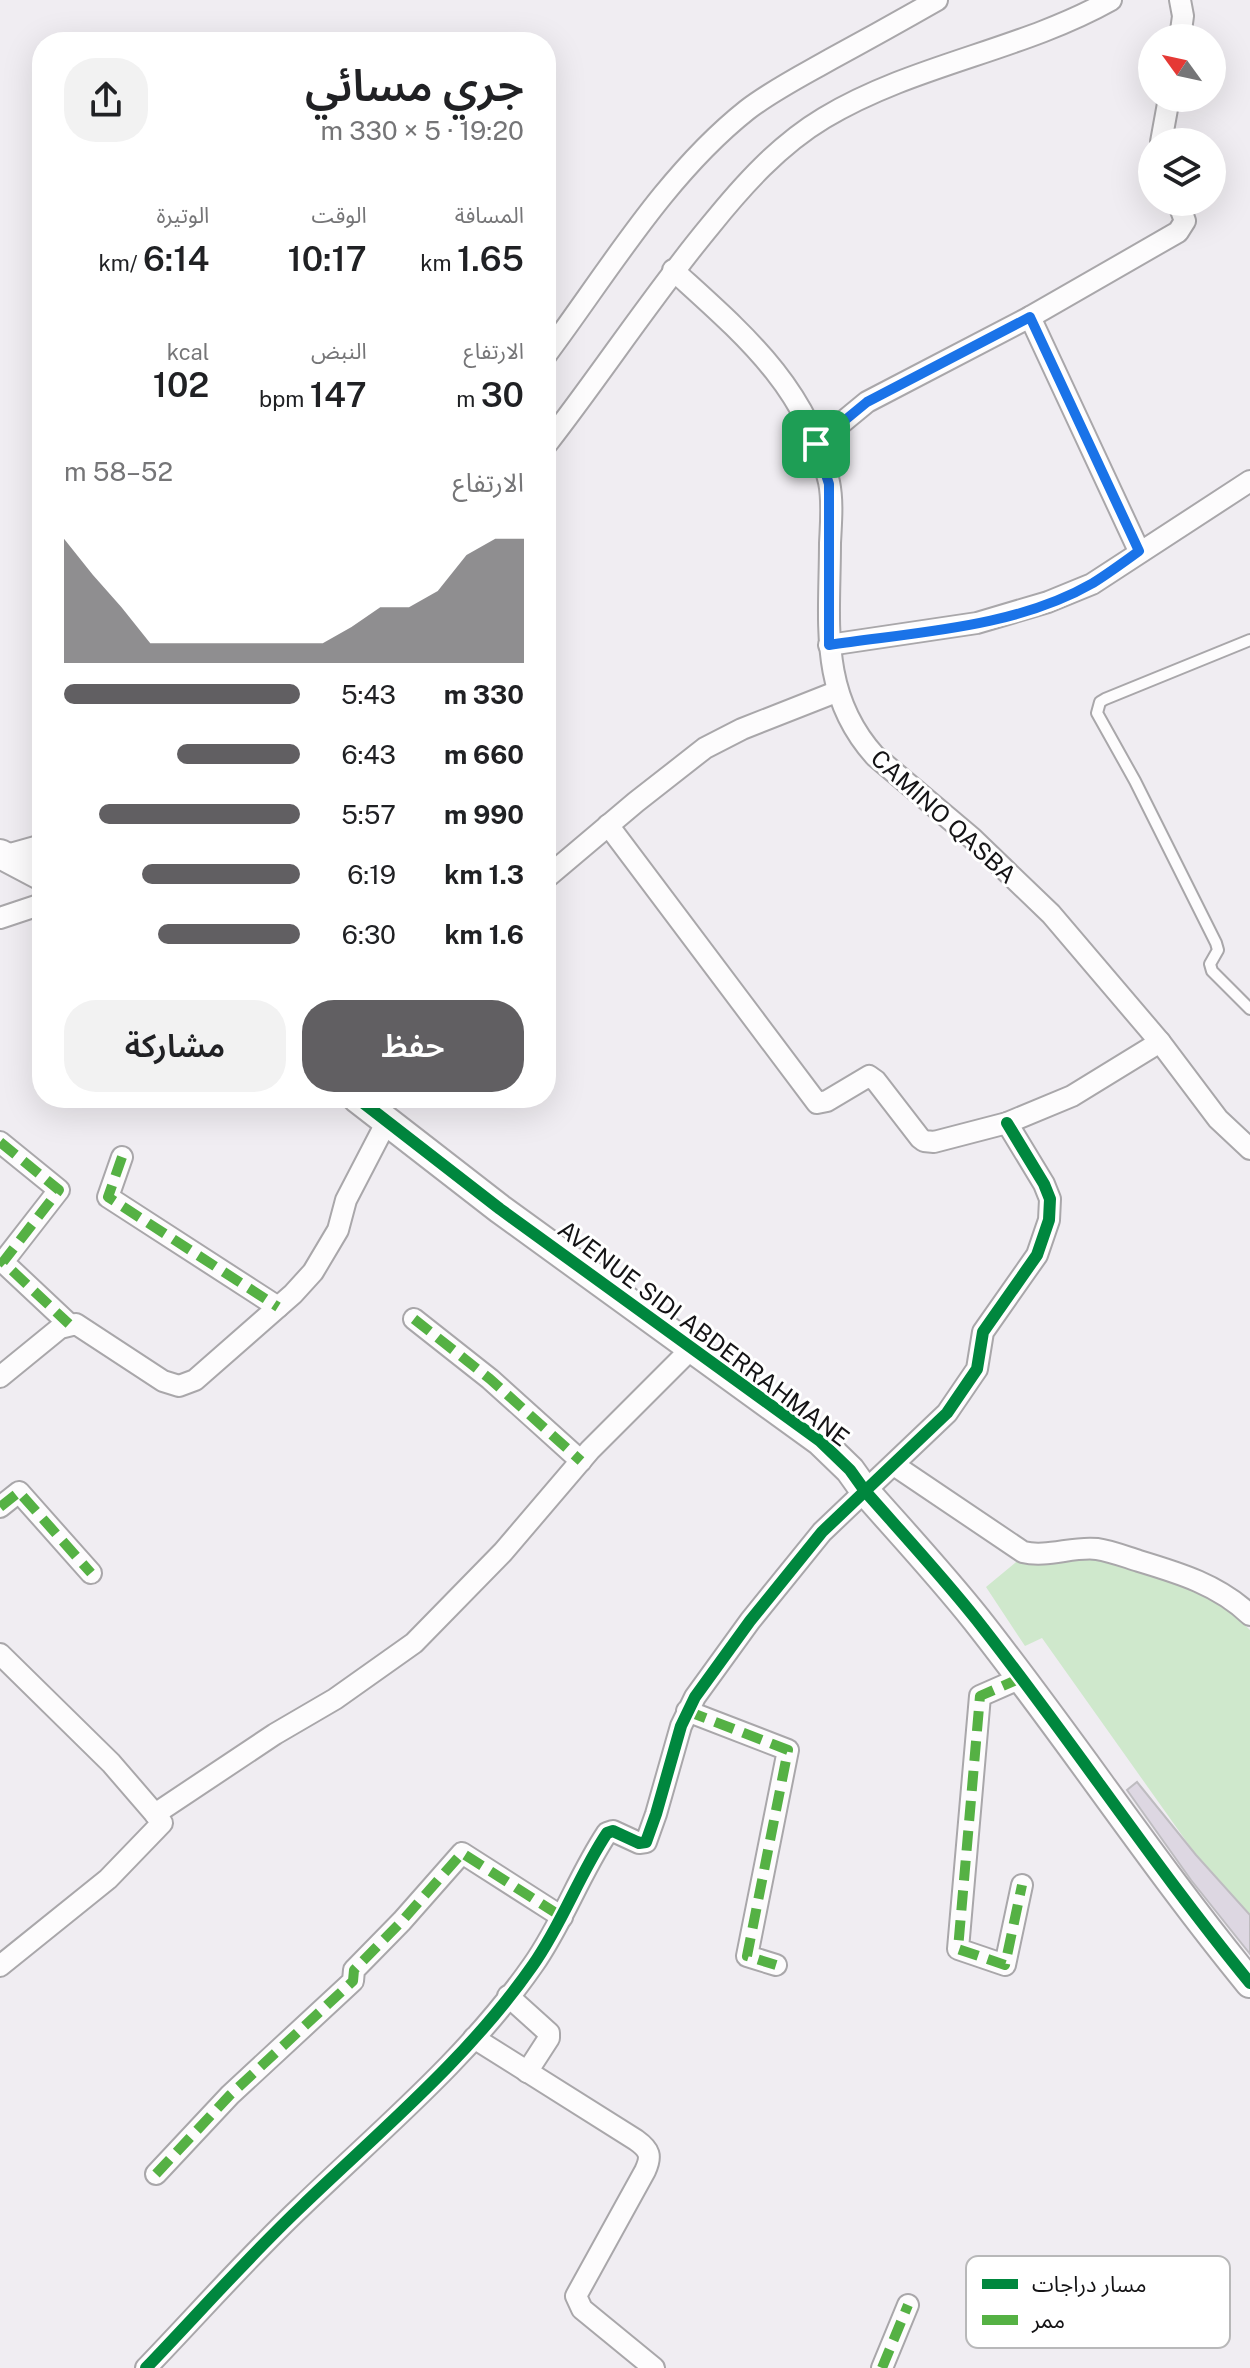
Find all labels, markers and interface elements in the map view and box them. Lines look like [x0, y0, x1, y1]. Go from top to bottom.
north arrow [1138, 24, 1226, 112]
map controls [1138, 24, 1226, 216]
button: share [64, 58, 148, 142]
text: جري مسائي [305, 59, 524, 111]
text: 19:20 · 5 × 330 m [320, 115, 524, 146]
button: layers [1138, 128, 1226, 216]
text: الوتيرة [156, 202, 209, 228]
text: الوقت [311, 202, 367, 228]
text: المسافة [455, 202, 524, 228]
text: 6:14 [143, 239, 209, 279]
text: 10:17 [287, 239, 367, 279]
text: 1.65 [457, 239, 524, 279]
text: /km [98, 250, 143, 276]
text: km [420, 250, 457, 276]
text: النبض [311, 338, 367, 364]
text: الارتفاع [464, 338, 524, 364]
text: kcal [167, 339, 209, 365]
text: 102 [153, 365, 209, 405]
text: 147 [310, 375, 367, 415]
text: 30 [481, 375, 524, 415]
text: bpm [259, 386, 310, 412]
text: m [456, 386, 481, 412]
pin [782, 410, 850, 478]
icon: arrive [794, 422, 838, 466]
text: 52–58 m [64, 456, 173, 487]
text: الارتفاع [453, 467, 524, 498]
text: 5:43 [341, 679, 396, 710]
text: 330 m [444, 679, 524, 710]
text: 6:43 [341, 739, 396, 770]
text: 660 m [444, 739, 524, 770]
street label: CAMINO QASBA [866, 743, 1022, 889]
text: 5:57 [341, 799, 396, 830]
text: 990 m [444, 799, 524, 830]
text: 6:19 [347, 859, 396, 890]
text: 1.3 km [444, 859, 524, 890]
text: 6:30 [342, 919, 396, 950]
text: 1.6 km [444, 919, 524, 950]
button: مشاركة [64, 1000, 286, 1092]
button: حفظ [302, 1000, 524, 1092]
street label: AVENUE SIDI ABDERRAHMANE [553, 1214, 855, 1452]
legend [966, 2256, 1230, 2348]
text: مسار دراجات [1032, 2271, 1147, 2298]
text: ممر [1031, 2307, 1065, 2333]

